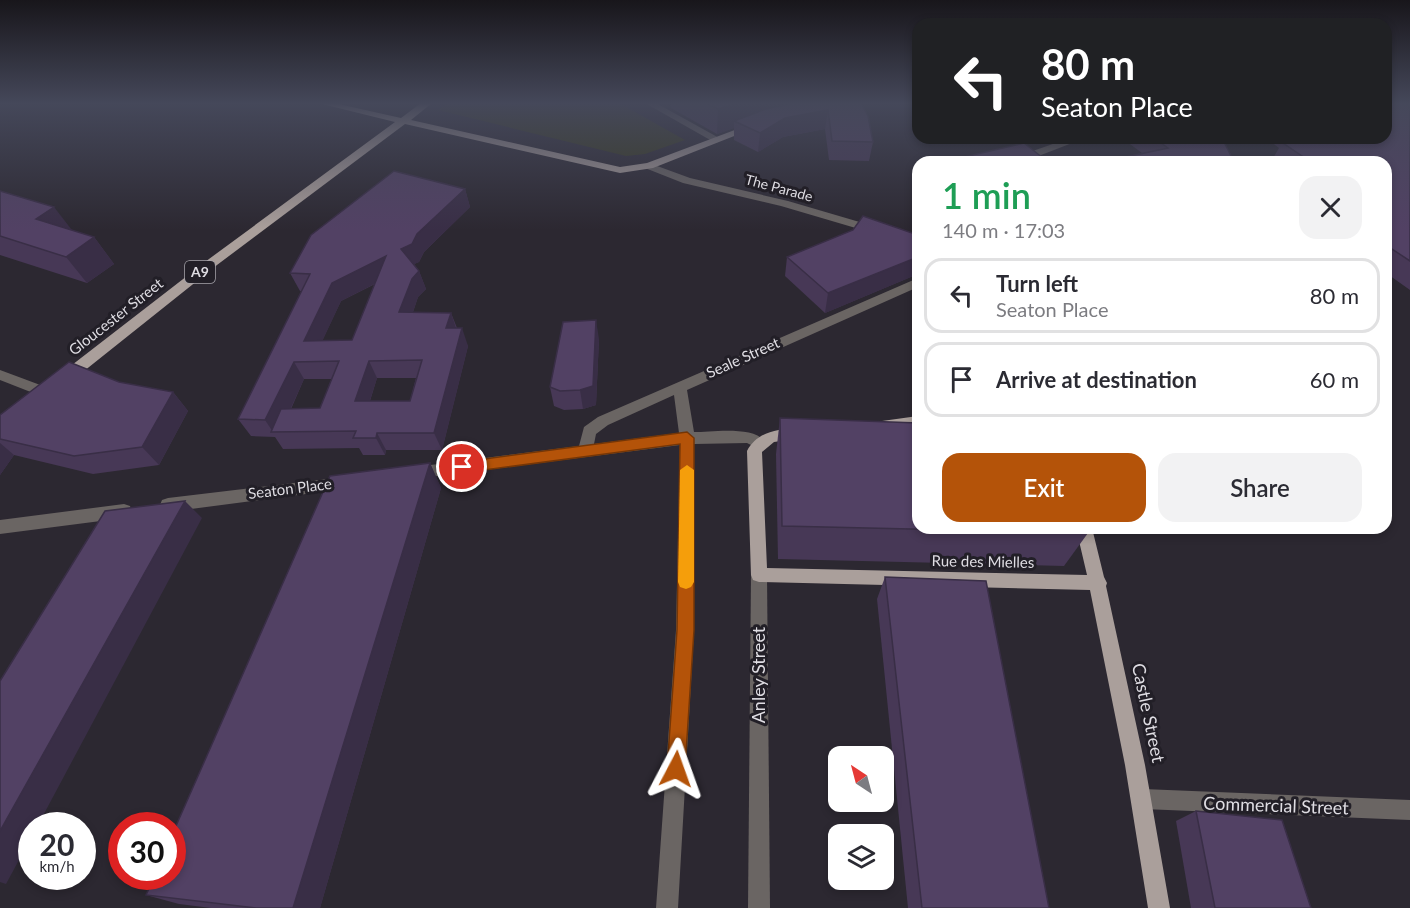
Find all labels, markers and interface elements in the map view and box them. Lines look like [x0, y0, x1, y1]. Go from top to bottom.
text: 80 m [1041, 39, 1135, 89]
icon: left [942, 42, 1020, 120]
text: Seaton Place [1041, 90, 1193, 123]
street label: The Parade [743, 170, 815, 205]
text: 1 min [942, 173, 1031, 217]
button: close [1299, 176, 1362, 239]
text: 140 m · 17:03 [942, 218, 1065, 242]
road number: A9 [185, 261, 215, 283]
text: Turn left [996, 270, 1078, 297]
street label: Gloucester Street [65, 273, 167, 359]
icon: left [945, 279, 978, 312]
text: 80 m [1310, 282, 1359, 309]
text: Seaton Place [996, 297, 1108, 321]
street label: Seale Street [703, 333, 783, 381]
icon: arrive [945, 363, 978, 396]
text: Arrive at destination [996, 366, 1197, 393]
text: 60 m [1310, 366, 1359, 393]
pin [436, 441, 487, 492]
icon: arrive [445, 450, 478, 483]
button: Exit [942, 453, 1146, 522]
button: Share [1158, 453, 1362, 522]
street label: Seaton Place [247, 474, 333, 502]
street label: Rue des Mielles [932, 551, 1035, 571]
street label: Anley Street [747, 626, 769, 723]
street label: Castle Street [1128, 661, 1170, 765]
position arrow [644, 737, 708, 801]
north arrow [828, 746, 894, 812]
map controls [828, 746, 894, 890]
street label: Commercial Street [1203, 791, 1350, 819]
speed limit sign: 30 [108, 812, 186, 890]
button: layers [828, 824, 894, 890]
text: 20 [40, 826, 74, 862]
text: km/h [39, 857, 75, 875]

